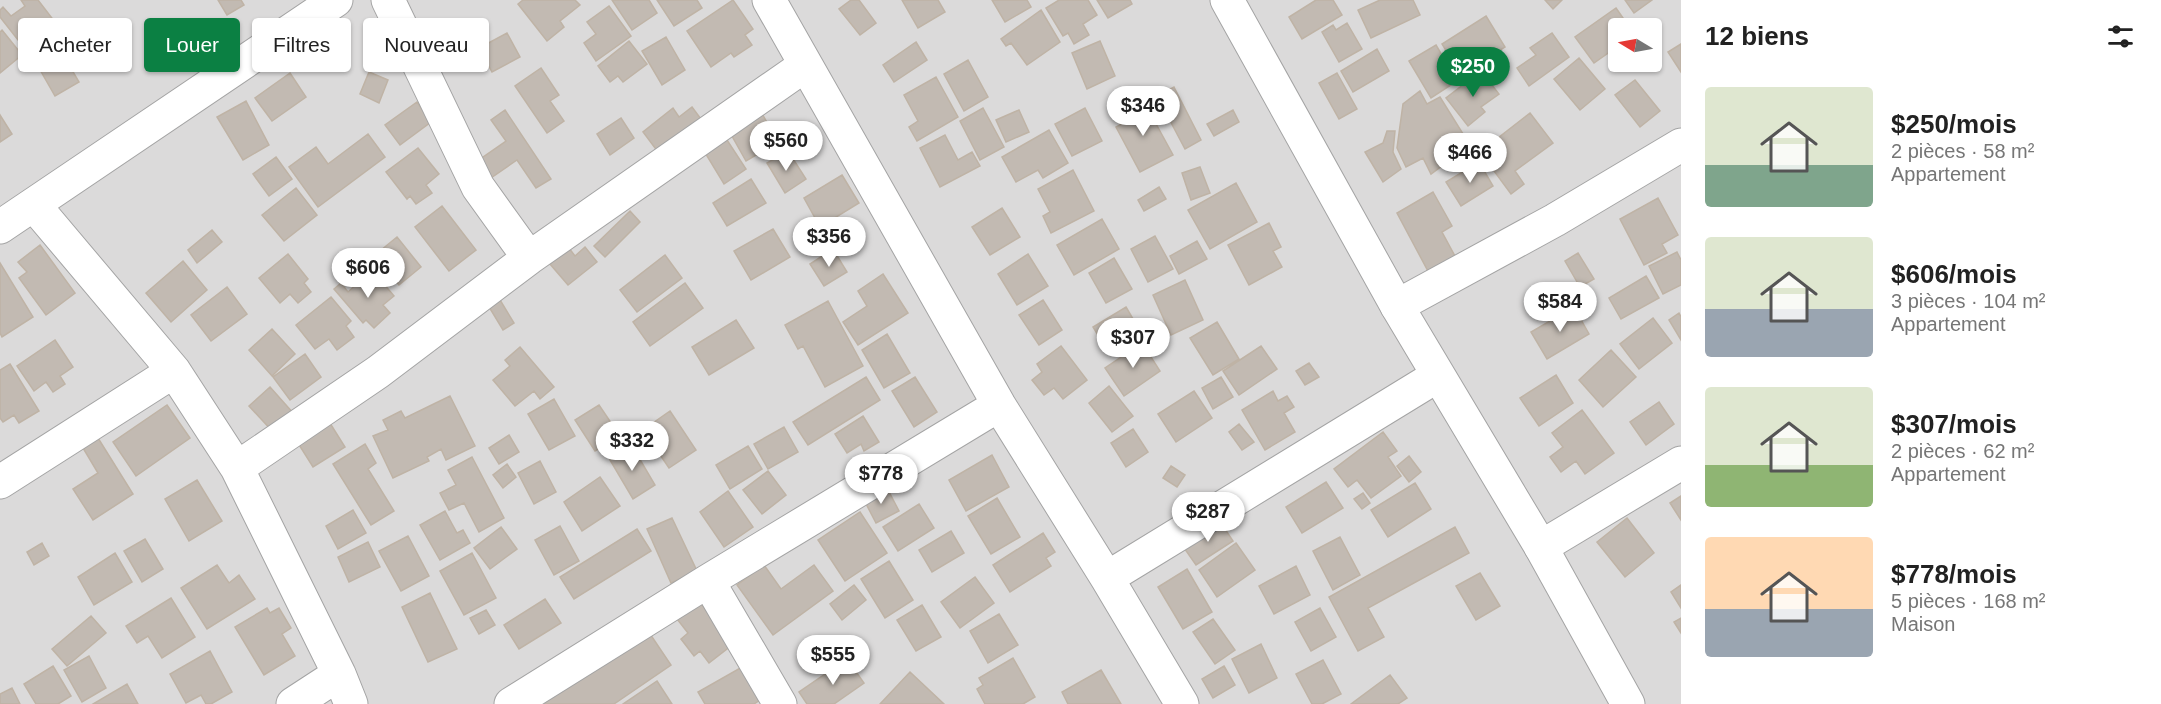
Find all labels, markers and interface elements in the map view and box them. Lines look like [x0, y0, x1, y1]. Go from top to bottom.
chip: Acheter [18, 18, 132, 72]
chip: Louer [144, 18, 240, 72]
chip: Filtres [252, 18, 351, 72]
chip: Nouveau [363, 18, 489, 72]
north arrow [1608, 18, 1662, 72]
map controls [1608, 18, 1662, 72]
icon: filters [2104, 20, 2137, 53]
text: 12 biens [1705, 21, 1809, 51]
pin: $250 [1437, 47, 1509, 98]
text: $250 [1451, 55, 1495, 77]
pin: $346 [1107, 86, 1179, 137]
text: $346 [1121, 94, 1165, 116]
text: $250/mois [1891, 109, 2017, 139]
icon: home [1753, 111, 1825, 183]
pin: $560 [750, 121, 822, 172]
text: $560 [764, 129, 808, 151]
pin: $466 [1434, 133, 1506, 184]
text: 2 pièces · 58 m² [1891, 140, 2034, 162]
text: $466 [1448, 141, 1492, 163]
text: Appartement [1891, 163, 2006, 185]
pin: $356 [793, 217, 865, 268]
text: $356 [807, 225, 851, 247]
pin: $606 [332, 248, 404, 299]
text: $606 [346, 256, 390, 278]
text: $606/mois [1891, 259, 2017, 289]
icon: home [1753, 261, 1825, 333]
pin: $584 [1524, 282, 1596, 333]
text: $584 [1538, 290, 1582, 312]
text: 3 pièces · 104 m² [1891, 290, 2046, 312]
text: Appartement [1891, 313, 2006, 335]
pin: $307 [1097, 318, 1169, 369]
text: $307 [1111, 326, 1155, 348]
text: $307/mois [1891, 409, 2017, 439]
icon: home [1753, 411, 1825, 483]
pin: $332 [596, 421, 668, 472]
text: $332 [610, 429, 654, 451]
text: 2 pièces · 62 m² [1891, 440, 2034, 462]
pin: $778 [845, 454, 917, 505]
text: $778 [859, 462, 903, 484]
text: Appartement [1891, 463, 2006, 485]
pin: $287 [1172, 492, 1244, 543]
text: $287 [1186, 500, 1230, 522]
text: $778/mois [1891, 559, 2017, 589]
icon: home [1753, 561, 1825, 633]
text: 5 pièces · 168 m² [1891, 590, 2046, 612]
text: Maison [1891, 613, 1955, 635]
pin: $555 [797, 635, 869, 686]
text: $555 [811, 643, 855, 665]

